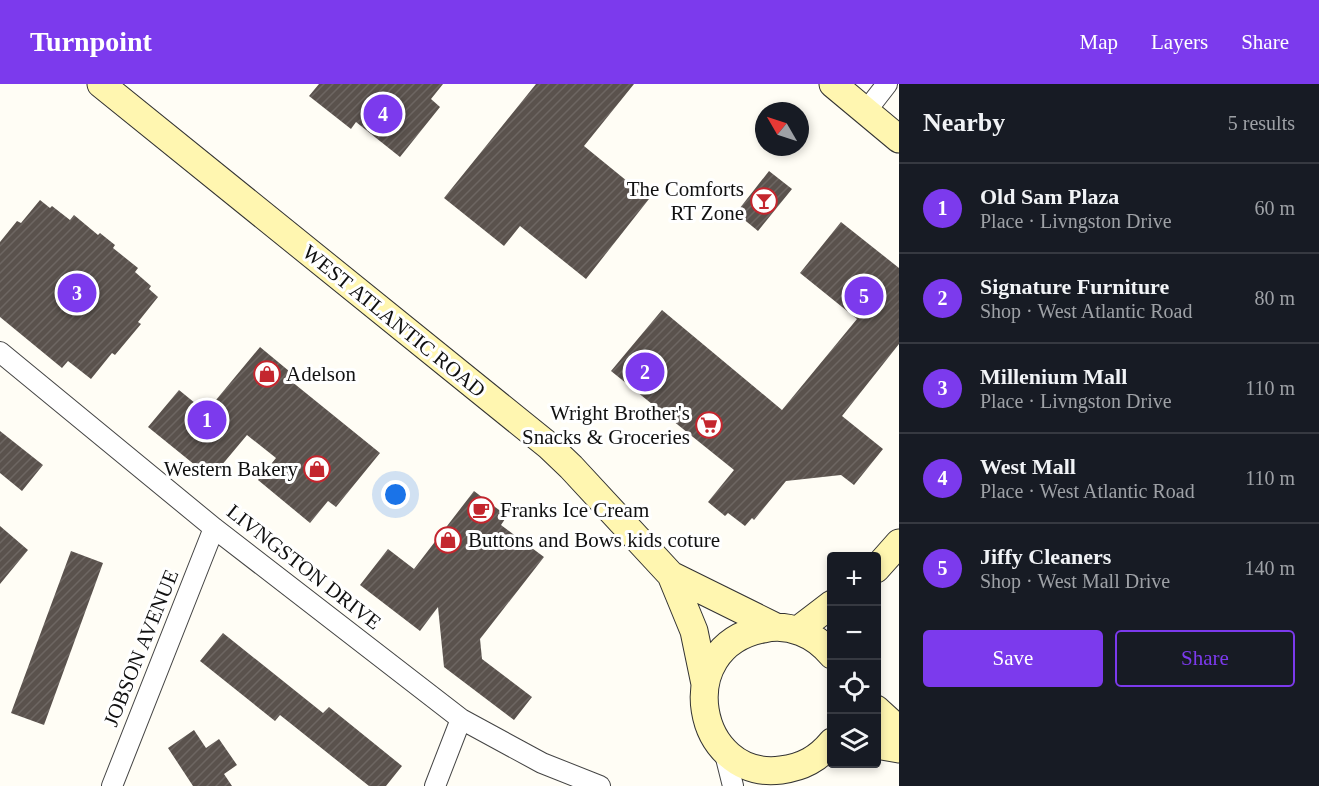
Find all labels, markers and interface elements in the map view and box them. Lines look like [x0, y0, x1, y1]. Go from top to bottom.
text: Turnpoint [30, 26, 152, 57]
text: Map [1080, 30, 1118, 54]
text: Layers [1151, 30, 1208, 54]
text: Share [1241, 30, 1289, 54]
pin: 4 [364, 92, 403, 136]
north arrow [755, 102, 809, 156]
text: Nearby [923, 108, 1005, 137]
text: 5 results [1228, 112, 1295, 134]
place label: The Comforts RT Zone [627, 177, 744, 225]
text: Old Sam Plaza [980, 184, 1119, 209]
bar icon: The Comforts RT Zone [749, 186, 779, 216]
text: 1 [938, 197, 948, 219]
text: 60 m [1254, 197, 1295, 219]
text: Place · Livngston Drive [980, 210, 1172, 232]
street label: WEST ATLANTIC ROAD [298, 240, 490, 402]
pin: 3 [58, 270, 97, 316]
pin: 5 [844, 274, 884, 318]
text: Signature Furniture [980, 274, 1169, 299]
text: 2 [938, 287, 948, 309]
text: 80 m [1254, 287, 1295, 309]
text: Shop · West Atlantic Road [980, 300, 1192, 322]
pin: 2 [626, 350, 664, 394]
shop icon: Adelson [252, 359, 282, 389]
place label: Adelson [286, 362, 356, 386]
text: Millenium Mall [980, 364, 1127, 389]
text: 3 [938, 377, 948, 399]
text: 110 m [1245, 377, 1295, 399]
text: Place · Livngston Drive [980, 390, 1172, 412]
pin: 1 [188, 398, 226, 442]
place label: Wright Brother's Snacks & Groceries [522, 401, 690, 449]
supermarket icon: Wright Brother's Snacks & Groceries [694, 410, 724, 440]
shop icon: Western Bakery [302, 454, 332, 484]
text: West Mall [980, 454, 1076, 479]
place label: Western Bakery [164, 457, 298, 481]
text: 4 [938, 467, 948, 489]
text: 110 m [1245, 467, 1295, 489]
your location [381, 480, 410, 509]
text: Place · West Atlantic Road [980, 480, 1195, 502]
cafe icon: Franks Ice Cream [466, 495, 496, 525]
place label: Franks Ice Cream [500, 498, 649, 522]
street label: LIVNGSTON DRIVE [222, 499, 386, 635]
shop icon: Buttons and Bows kids coture [433, 525, 463, 555]
place label: Buttons and Bows kids coture [468, 528, 720, 552]
text: Jiffy Cleaners [980, 544, 1111, 569]
map controls [827, 552, 881, 768]
button: + [827, 552, 881, 606]
text: 5 [938, 557, 948, 579]
text: 140 m [1244, 557, 1295, 579]
street label: JOBSON AVENUE [99, 566, 183, 730]
text: Shop · West Mall Drive [980, 570, 1170, 592]
button: − [827, 606, 881, 660]
button: Save [923, 630, 1103, 687]
button: Share [1115, 630, 1295, 687]
button: locate [827, 660, 881, 714]
button: layers [827, 714, 881, 768]

